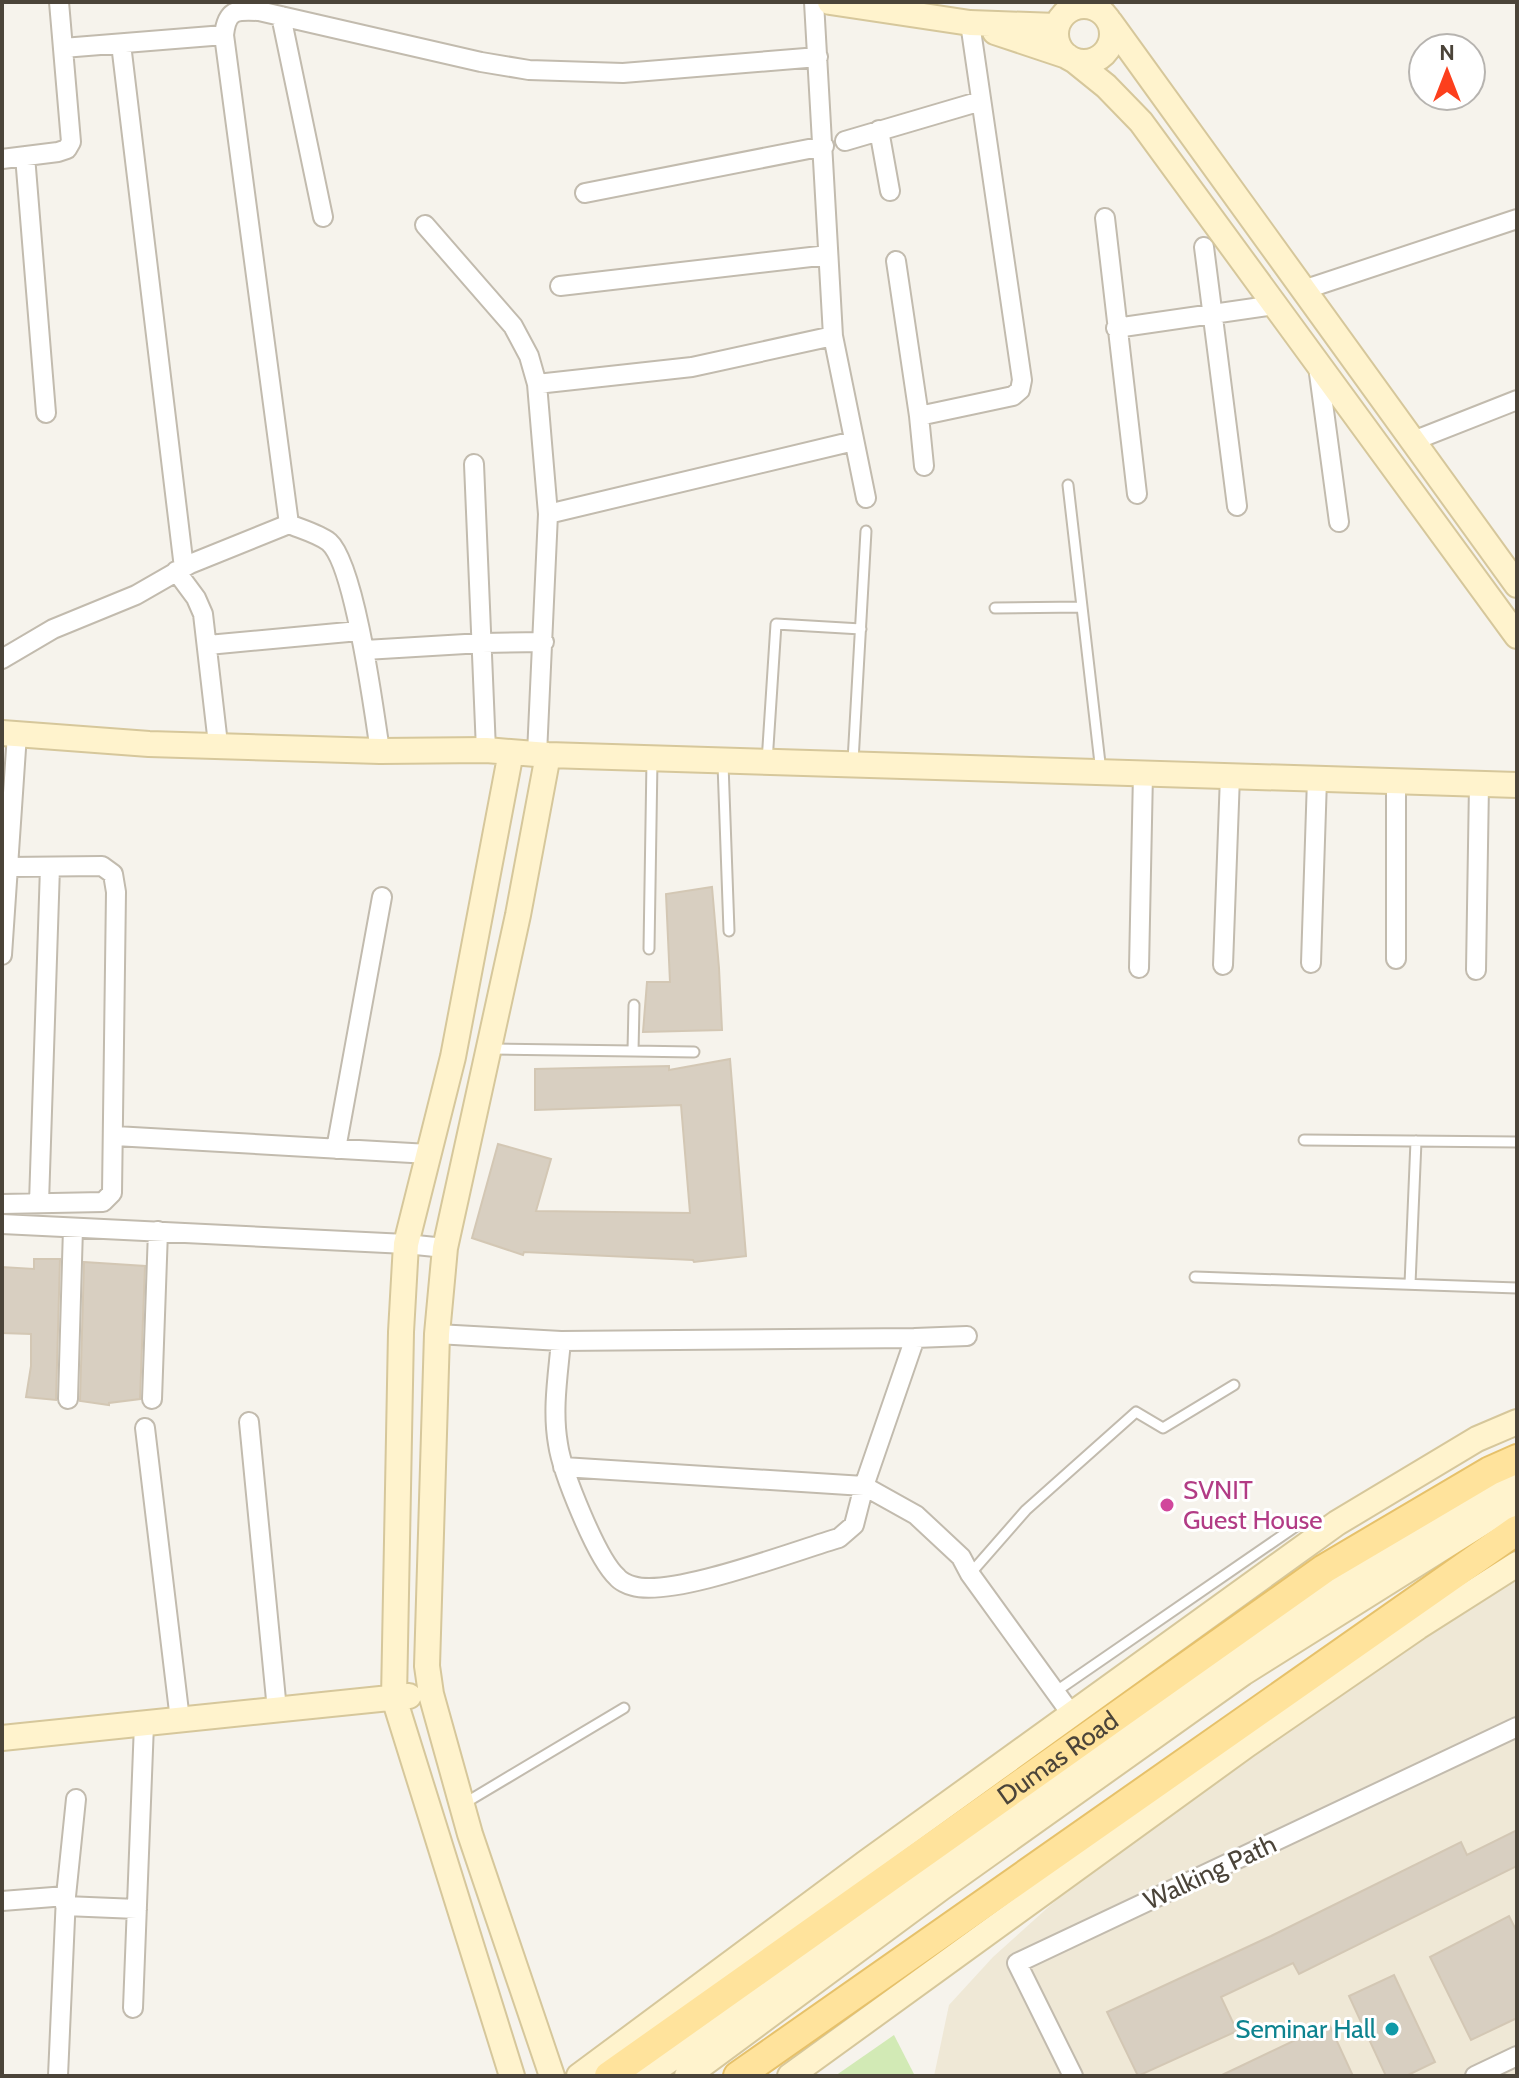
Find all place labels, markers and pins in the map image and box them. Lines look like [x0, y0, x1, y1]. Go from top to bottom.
place label: SVNIT Guest House [1183, 1474, 1323, 1536]
marker: SVNIT Guest House [1158, 1496, 1176, 1514]
place label: Seminar Hall [1235, 2013, 1376, 2045]
marker: Seminar Hall [1383, 2020, 1401, 2038]

